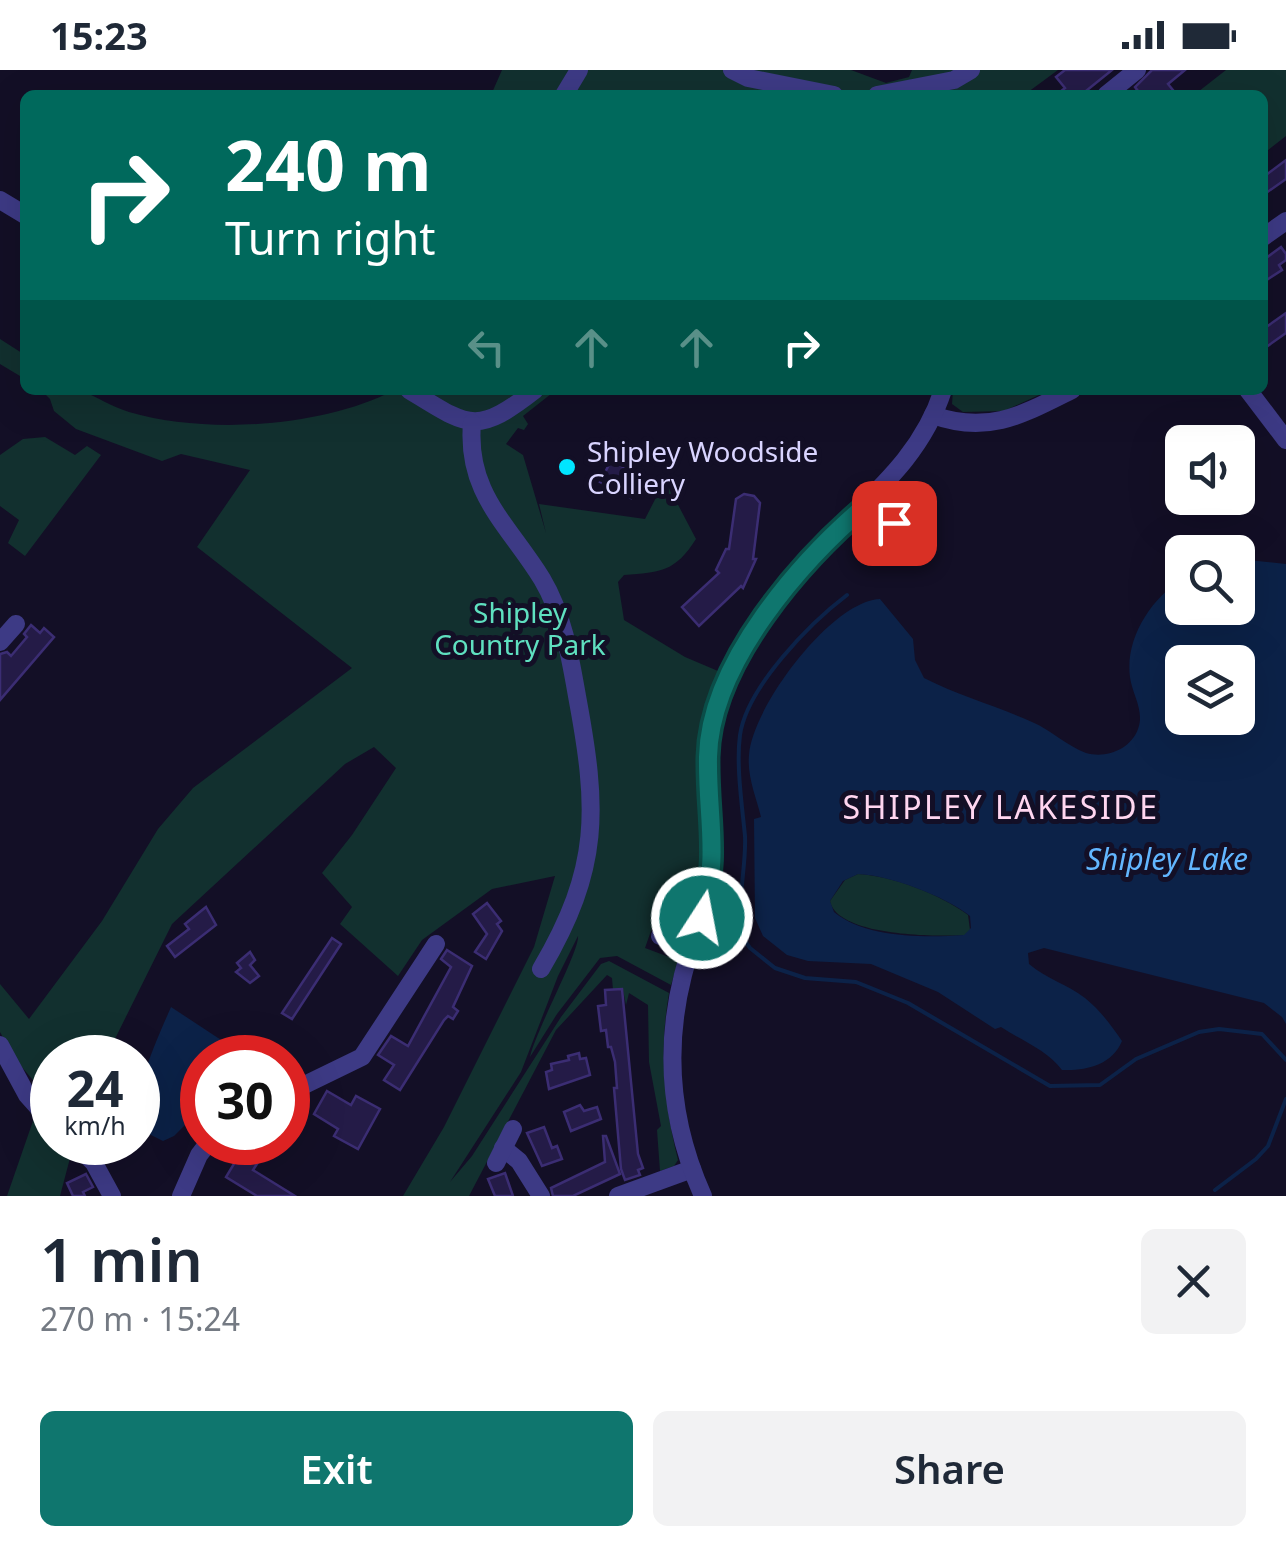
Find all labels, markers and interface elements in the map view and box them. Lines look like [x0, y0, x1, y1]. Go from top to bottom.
text: 15:23 [50, 9, 148, 61]
text: 240 m [225, 116, 432, 212]
icon: right [60, 130, 190, 260]
text: Turn right [225, 207, 436, 268]
icon: left [459, 320, 514, 375]
icon: ahead [564, 320, 619, 375]
icon: ahead [669, 320, 724, 375]
icon: right [774, 320, 829, 375]
map controls [1165, 425, 1255, 735]
button: sound [1165, 425, 1255, 515]
place label: Shipley Woodside Colliery [587, 432, 818, 502]
marker: Shipley Woodside Colliery [556, 456, 578, 478]
pin [852, 481, 937, 566]
icon: arrive [867, 496, 922, 551]
button: search [1165, 535, 1255, 625]
park label: Shipley Country Park [434, 593, 606, 663]
button: layers [1165, 645, 1255, 735]
district label: SHIPLEY LAKESIDE [843, 785, 1159, 828]
water label: Shipley Lake [1086, 838, 1248, 879]
position arrow [650, 866, 754, 970]
speed limit sign: 30 [180, 1035, 310, 1165]
text: 24 [66, 1054, 124, 1122]
text: km/h [64, 1108, 126, 1142]
text: 1 min [40, 1218, 203, 1300]
button: close [1141, 1229, 1246, 1334]
text: 270 m · 15:24 [40, 1297, 240, 1340]
button: Exit [40, 1411, 633, 1526]
button: Share [653, 1411, 1246, 1526]

